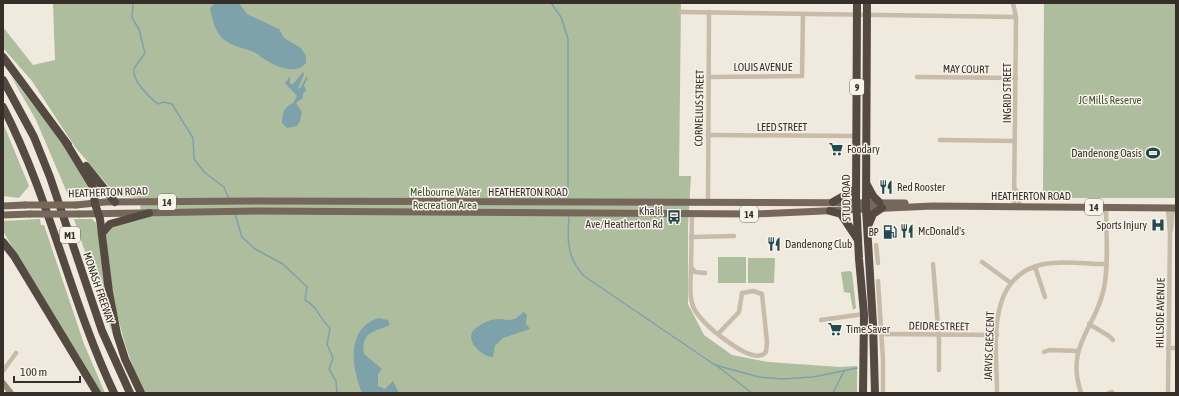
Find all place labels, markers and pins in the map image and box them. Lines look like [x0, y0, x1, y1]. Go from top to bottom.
supermarket icon: Foodary [828, 141, 844, 157]
place label: Foodary [847, 143, 880, 155]
sports icon: Dandenong Oasis [1145, 145, 1161, 161]
place label: Dandenong Oasis [1071, 147, 1142, 159]
restaurant icon: Red Rooster [878, 179, 894, 195]
place label: Red Rooster [897, 181, 946, 193]
place label: Khalil Ave/Heatherton Rd [586, 205, 663, 230]
bus stop icon: Khalil Ave/Heatherton Rd [666, 209, 682, 225]
hospital icon: Sports Injury [1150, 217, 1166, 233]
place label: Sports Injury [1097, 219, 1147, 231]
restaurant icon: McDonald's [899, 223, 915, 239]
fuel station icon: BP [882, 224, 898, 240]
place label: McDonald's [918, 225, 965, 237]
place label: BP [868, 226, 879, 238]
restaurant icon: Dandenong Club [766, 236, 782, 252]
place label: Dandenong Club [785, 238, 852, 250]
supermarket icon: Time Saver [827, 321, 843, 337]
place label: Time Saver [846, 323, 891, 335]

